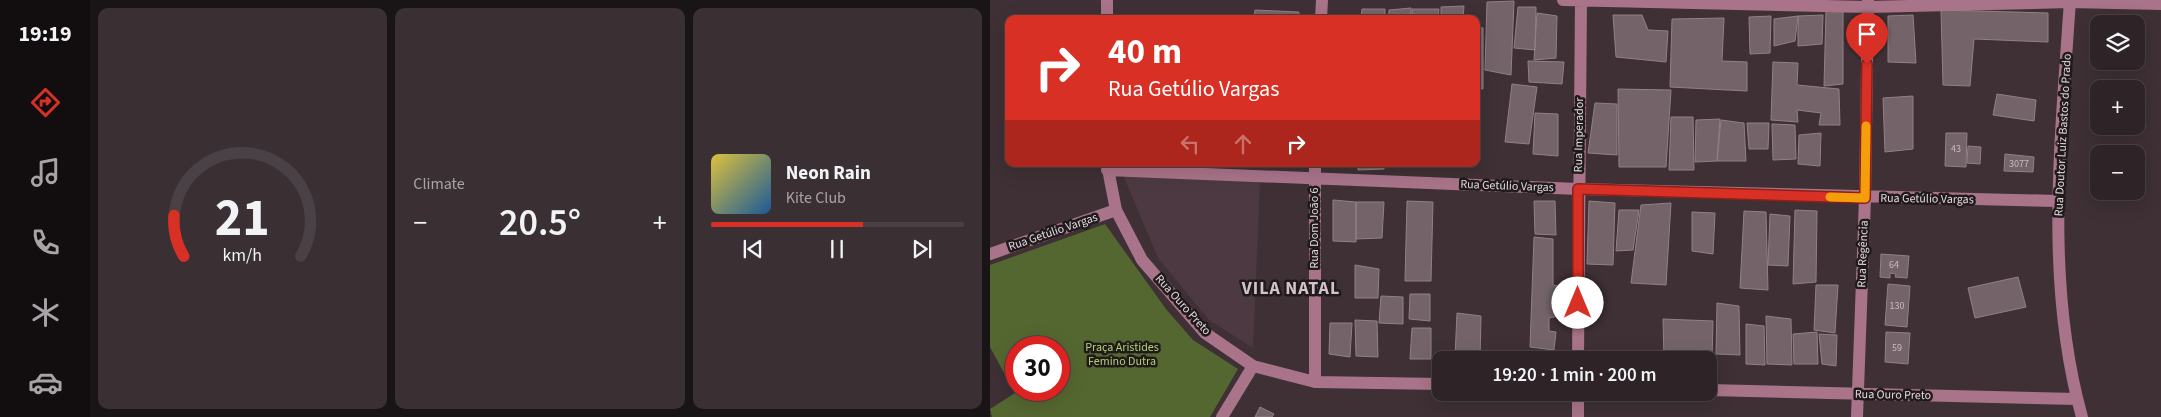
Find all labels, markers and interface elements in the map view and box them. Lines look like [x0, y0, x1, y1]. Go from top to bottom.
pin [1846, 13, 1888, 64]
map controls [2090, 15, 2145, 200]
button: layers [2090, 15, 2145, 70]
text: 19:19 [18, 18, 72, 50]
icon: arrive [1853, 20, 1881, 48]
text: 40 m [1108, 27, 1182, 77]
icon: right [1025, 35, 1090, 100]
street label: Rua Doutor Luiz Bastos do Prado [2050, 53, 2076, 217]
text: Rua Getúlio Vargas [1108, 73, 1279, 105]
button: + [2090, 80, 2145, 135]
icon: directions [28, 85, 63, 120]
street label: Rua Imperador [1570, 97, 1588, 173]
icon: left [1176, 130, 1204, 158]
icon: ahead [1229, 130, 1257, 158]
icon: right [1282, 130, 1310, 158]
house number: 43 [1951, 142, 1961, 156]
button: − [2090, 145, 2145, 200]
icon: music [28, 155, 63, 190]
house number: 3077 [2009, 157, 2029, 171]
text: Neon Rain [786, 160, 871, 187]
text: Climate [413, 173, 465, 195]
street label: Rua Getúlio Vargas [1460, 176, 1554, 196]
text: 21 [215, 182, 270, 256]
text: Kite Club [786, 187, 846, 209]
street label: Rua Dom João 6 [1306, 187, 1323, 269]
street label: Rua Getúlio Vargas [1880, 190, 1974, 208]
text: 20.5° [499, 196, 581, 250]
text: − [413, 203, 427, 243]
text: + [653, 203, 667, 243]
street label: Rua Getúlio Vargas [1006, 209, 1100, 255]
street label: Rua Regência [1853, 220, 1873, 288]
icon: phone [28, 225, 63, 260]
icon: previous [739, 235, 767, 263]
icon: pause [823, 235, 851, 263]
icon: next [908, 235, 936, 263]
text: km/h [223, 243, 262, 268]
house number: 64 [1889, 258, 1899, 272]
street label: Rua Ouro Preto [1151, 271, 1215, 339]
district label: VILA NATAL [1241, 276, 1340, 301]
position arrow [1551, 276, 1603, 328]
icon: climate [28, 295, 63, 330]
house number: 130 [1890, 299, 1904, 313]
speed limit sign: 30 [1005, 336, 1070, 401]
park label: Praça Aristides Femino Dutra [1085, 339, 1159, 370]
house number: 59 [1892, 341, 1902, 355]
text: 19:20 · 1 min · 200 m [1492, 362, 1657, 389]
icon: car [28, 365, 63, 400]
street label: Rua Ouro Preto [1855, 386, 1931, 404]

